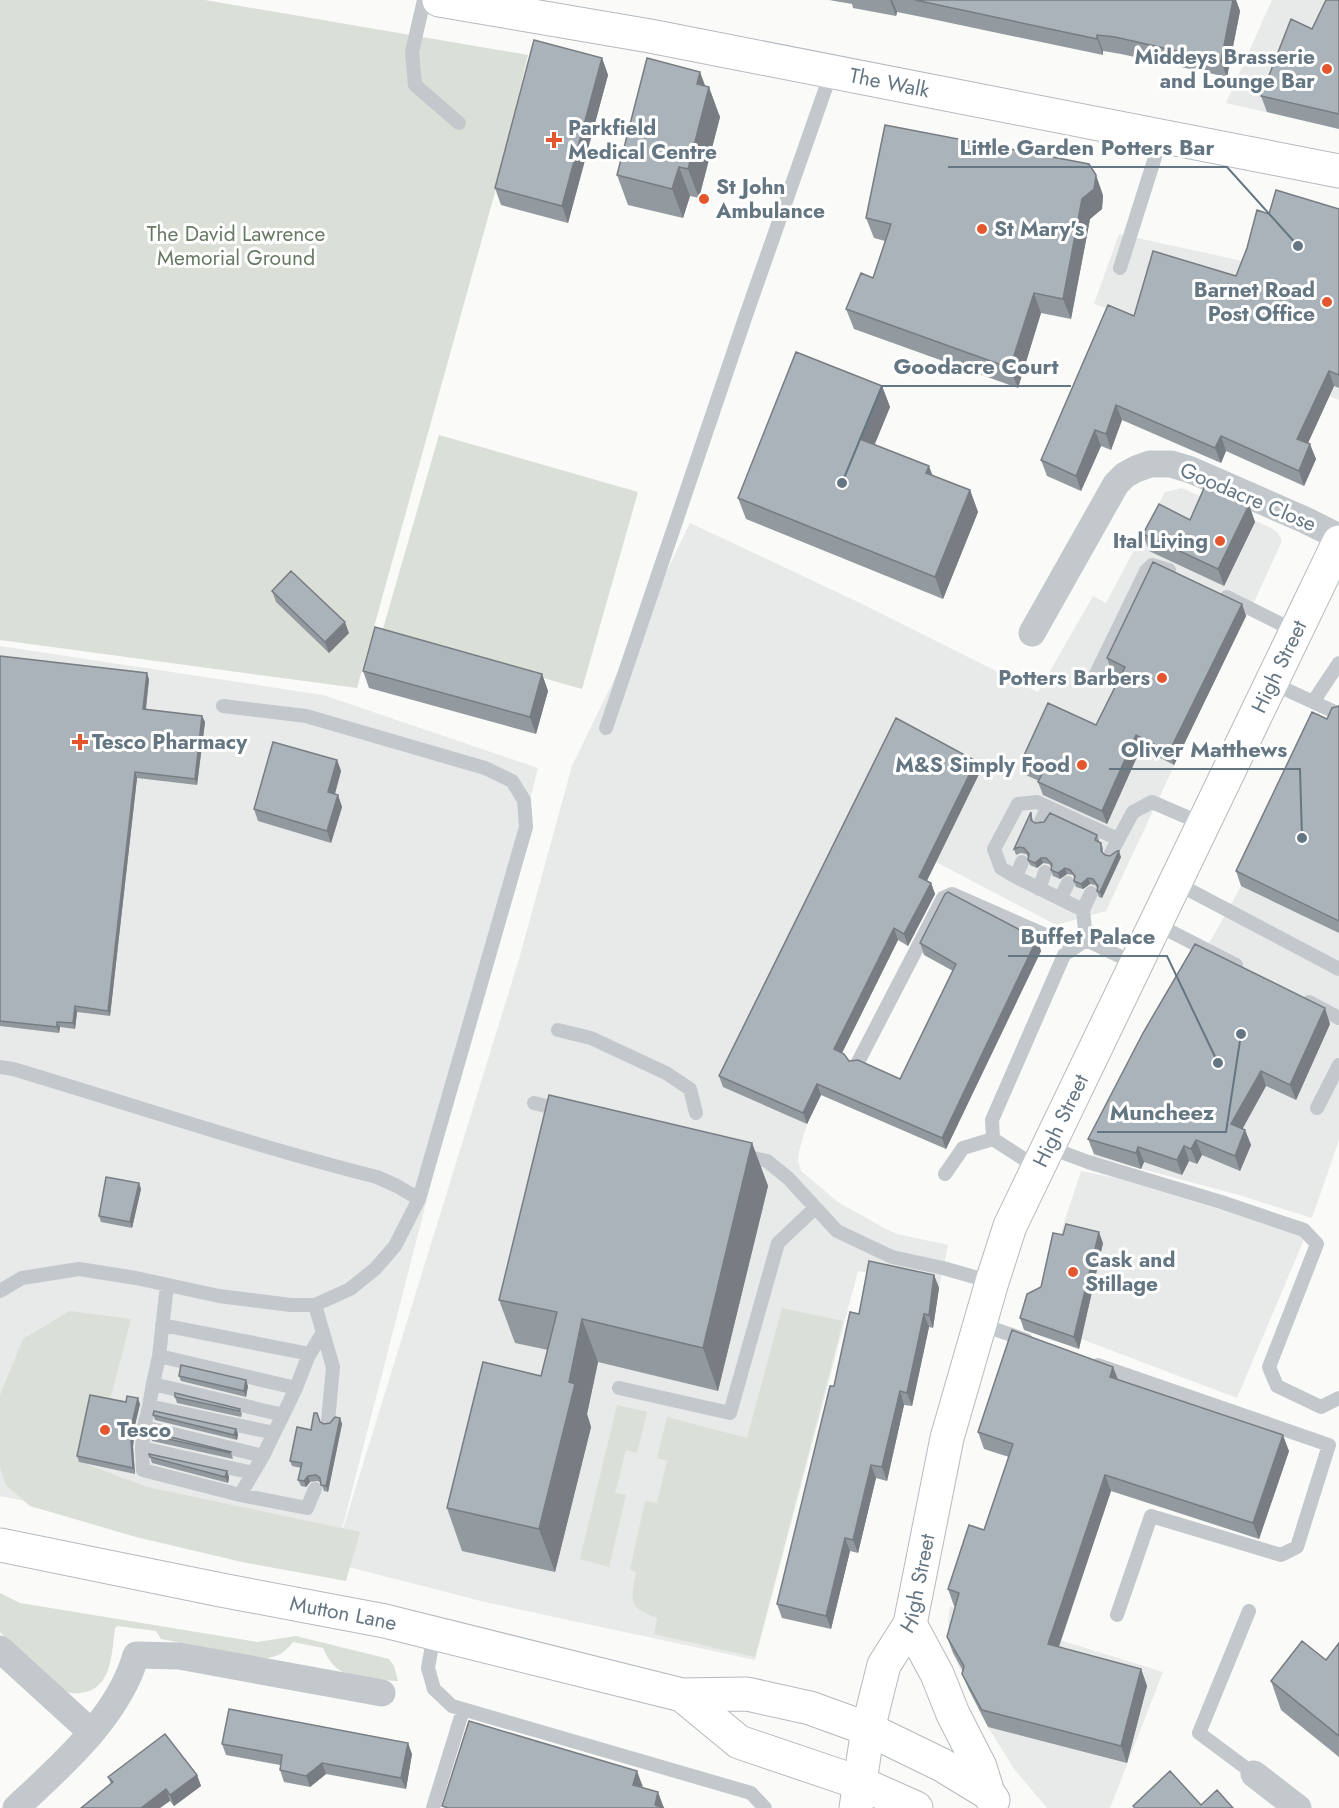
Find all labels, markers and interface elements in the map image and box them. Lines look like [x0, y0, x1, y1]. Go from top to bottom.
place label: Middeys Brasserie and Lounge Bar [1135, 42, 1315, 96]
street label: The Walk [847, 60, 933, 106]
marker: Middeys Brasserie and Lounge Bar [1320, 62, 1334, 76]
place label: Parkfield Medical Centre [568, 113, 717, 167]
callout: Little Garden Potters Bar [948, 127, 1227, 167]
marker: Parkfield Medical Centre [545, 131, 563, 149]
text: Little Garden Potters Bar [960, 131, 1214, 163]
place label: St John Ambulance [715, 172, 825, 226]
marker: St John Ambulance [697, 192, 711, 206]
place label: St Mary's [994, 214, 1085, 244]
park label: The David Lawrence Memorial Ground [147, 219, 325, 273]
marker: St Mary's [975, 222, 989, 236]
place label: Barnet Road Post Office [1194, 275, 1315, 329]
marker: Barnet Road Post Office [1320, 295, 1334, 309]
callout: Goodacre Court [882, 346, 1071, 386]
text: Goodacre Court [893, 350, 1059, 382]
street label: Goodacre Close [1175, 455, 1321, 539]
place label: Ital Living [1113, 526, 1208, 556]
marker: Ital Living [1213, 534, 1227, 548]
street label: High Street [1244, 615, 1314, 718]
place label: Potters Barbers [998, 663, 1150, 693]
marker: Potters Barbers [1155, 671, 1169, 685]
place label: Tesco Pharmacy [92, 727, 248, 757]
callout: Oliver Matthews [1109, 729, 1300, 769]
text: Oliver Matthews [1121, 733, 1287, 765]
marker: Tesco Pharmacy [73, 735, 87, 749]
place label: M&S Simply Food [895, 750, 1070, 780]
marker: M&S Simply Food [1075, 758, 1089, 772]
callout: Buffet Palace [1008, 916, 1167, 956]
text: Buffet Palace [1021, 920, 1155, 952]
street label: High Street [1025, 1069, 1096, 1172]
callout: Muncheez [1097, 1092, 1226, 1132]
text: Muncheez [1110, 1096, 1215, 1128]
place label: Cask and Stillage [1085, 1245, 1175, 1299]
marker: Cask and Stillage [1066, 1265, 1080, 1279]
place label: Tesco [117, 1415, 171, 1445]
marker: Tesco [98, 1423, 112, 1437]
street label: High Street [893, 1531, 943, 1639]
street label: Mutton Lane [287, 1588, 400, 1638]

